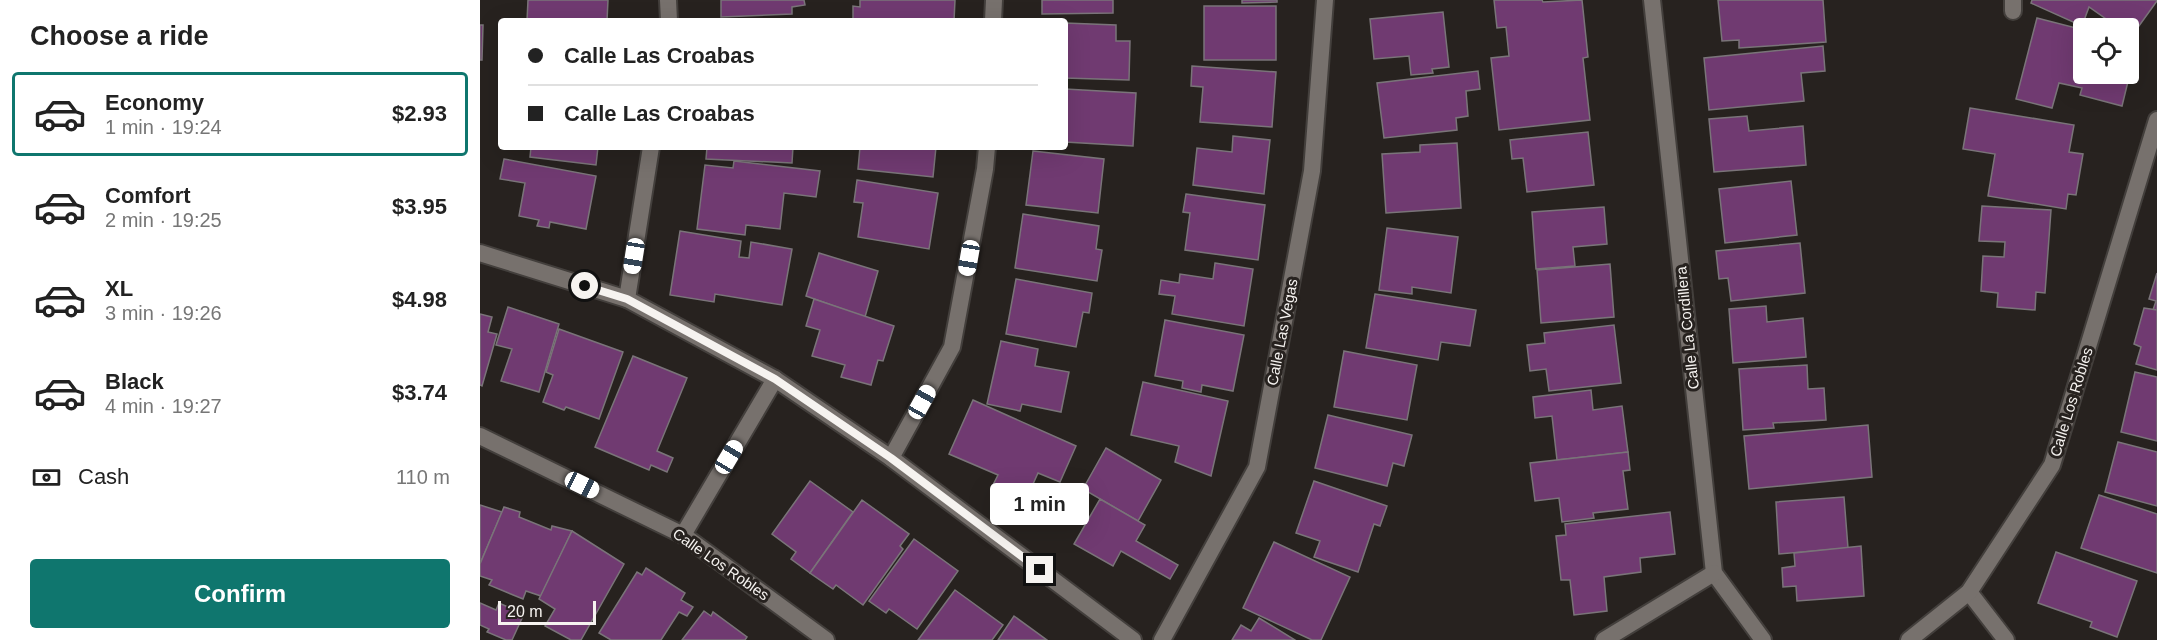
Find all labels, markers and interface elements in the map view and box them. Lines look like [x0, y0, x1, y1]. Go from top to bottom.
map controls [2073, 18, 2139, 84]
button: locate [2073, 18, 2139, 84]
text: Choose a ride [30, 21, 209, 51]
text: Calle Las Croabas [564, 43, 755, 68]
icon: car [33, 87, 87, 141]
text: Economy [105, 90, 204, 115]
text: $2.93 [392, 101, 447, 126]
text: Calle Las Croabas [564, 101, 755, 126]
text: 1 min · 19:24 [105, 116, 222, 138]
icon: car [33, 180, 87, 234]
text: Comfort [105, 183, 191, 208]
text: $3.95 [392, 194, 447, 219]
text: 2 min · 19:25 [105, 209, 222, 231]
car [622, 237, 646, 275]
car [957, 239, 981, 277]
street label: Calle La Cordillera [1672, 265, 1702, 390]
route start [571, 272, 598, 299]
icon: car [33, 273, 87, 327]
text: XL [105, 276, 133, 301]
street label: Calle Las Vegas [1263, 277, 1301, 387]
text: $4.98 [392, 287, 447, 312]
text: 3 min · 19:26 [105, 302, 222, 324]
street label: Calle Los Robles [2046, 345, 2096, 459]
icon: car [33, 366, 87, 420]
text: Black [105, 369, 164, 394]
text: $3.74 [392, 380, 447, 405]
car [905, 382, 939, 422]
text: 4 min · 19:27 [105, 395, 222, 417]
car [712, 437, 746, 477]
icon: cash [30, 461, 63, 494]
text: Cash [78, 464, 129, 489]
text: 110 m [396, 466, 450, 488]
car [562, 469, 602, 501]
callout: 1 min [990, 483, 1090, 525]
text: 1 min [1013, 493, 1066, 515]
street label: Calle Los Robles [670, 525, 772, 603]
route end [1026, 556, 1053, 583]
button: Confirm [30, 559, 450, 628]
scale bar [498, 598, 596, 626]
text: 20 m [507, 603, 543, 620]

